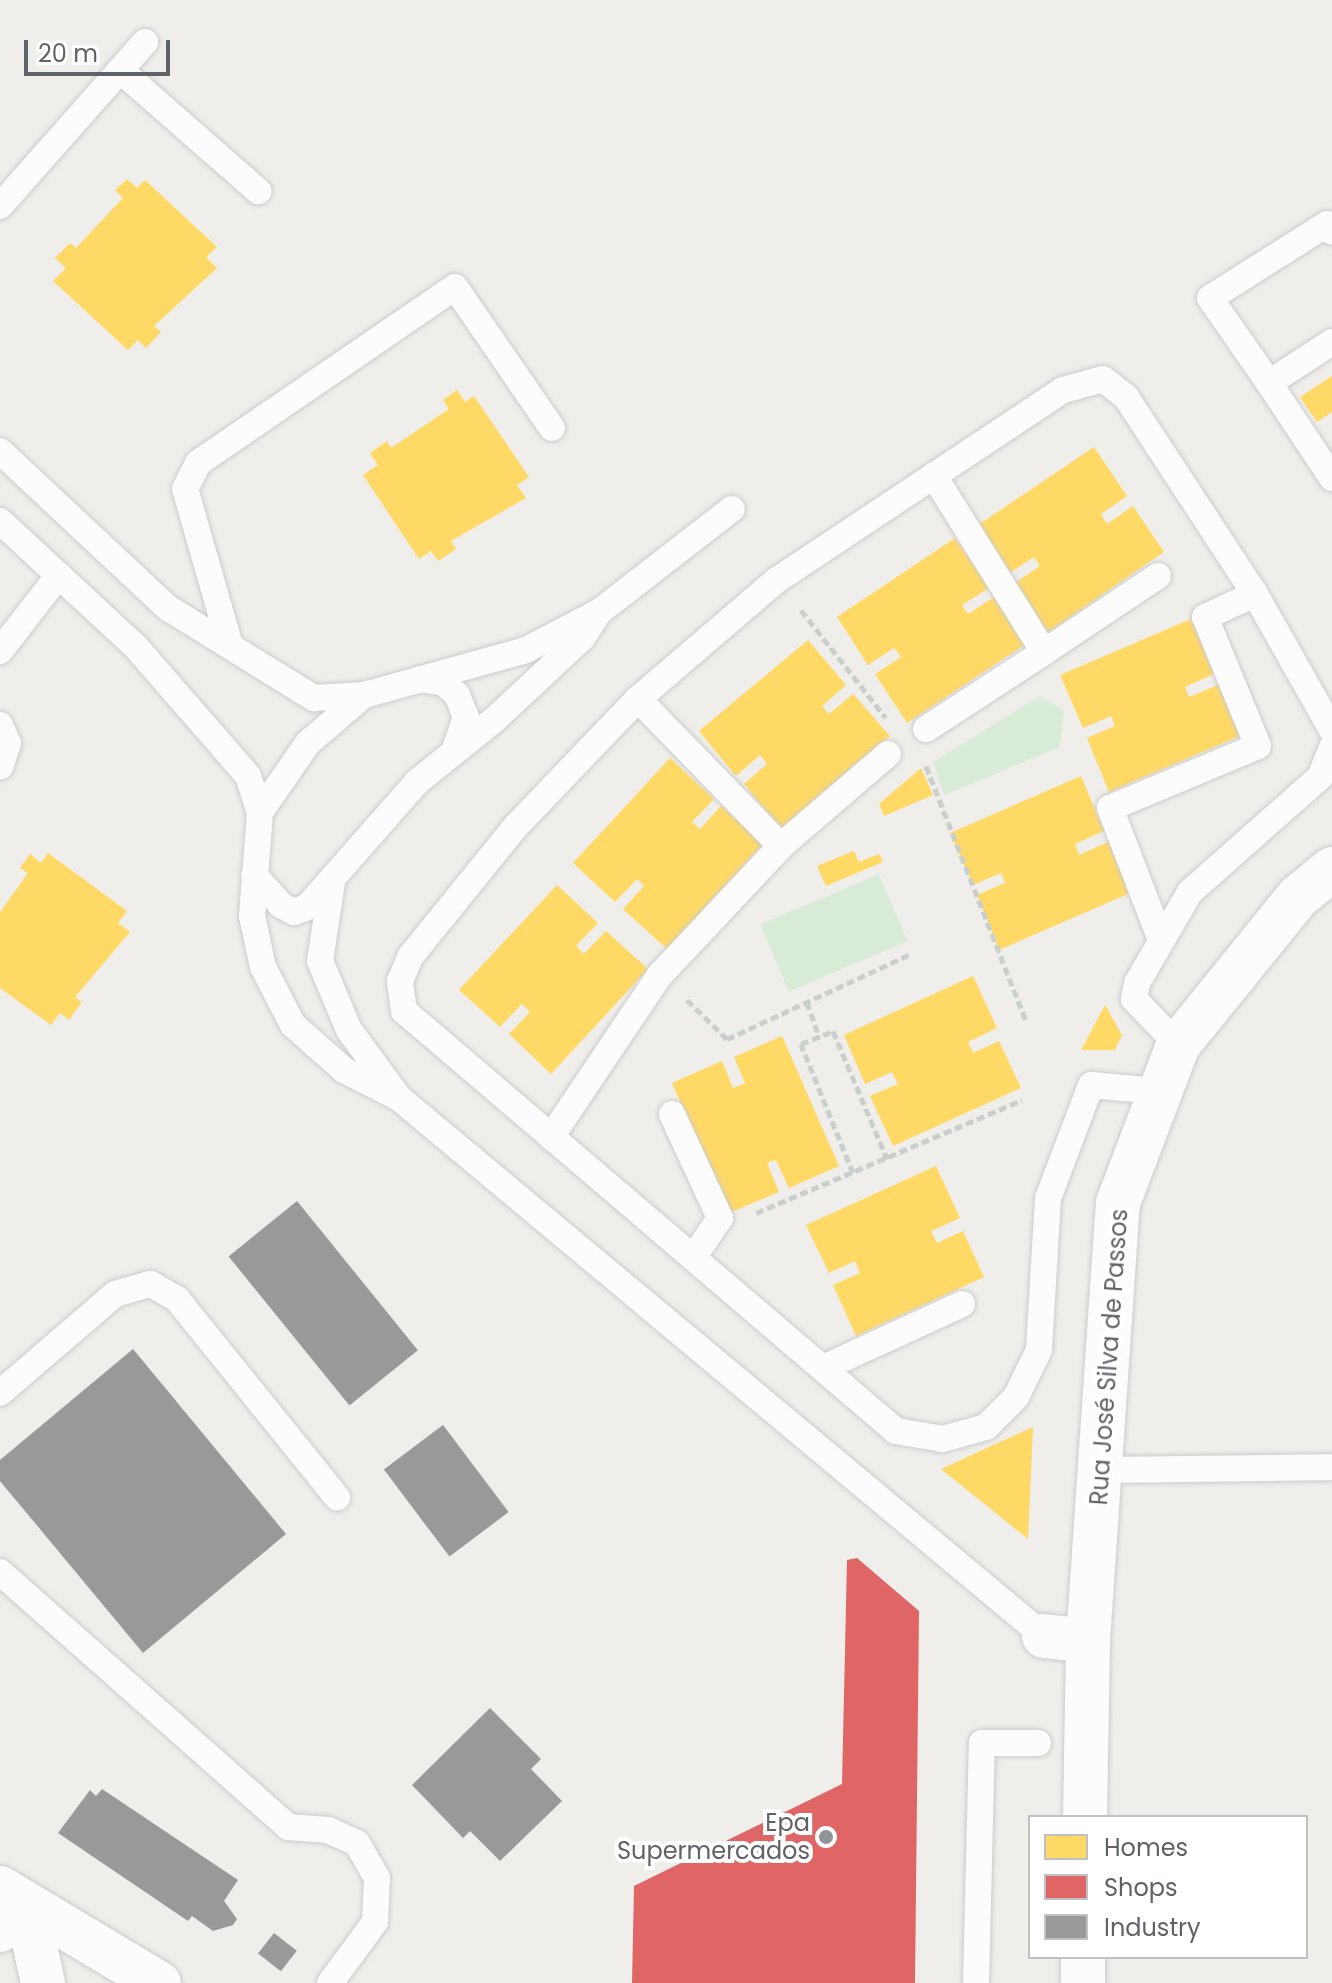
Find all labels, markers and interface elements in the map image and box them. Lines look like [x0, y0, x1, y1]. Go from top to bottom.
scale bar [28, 24, 174, 74]
text: 20 m [38, 37, 98, 70]
street label: Rua José Silva de Passos [1084, 1208, 1134, 1506]
place label: Epa Supermercados [617, 1809, 810, 1865]
legend [1028, 1815, 1308, 1959]
marker: Epa Supermercados [817, 1828, 835, 1846]
text: Homes [1104, 1831, 1188, 1864]
text: Shops [1104, 1871, 1178, 1904]
text: Industry [1104, 1911, 1201, 1944]

